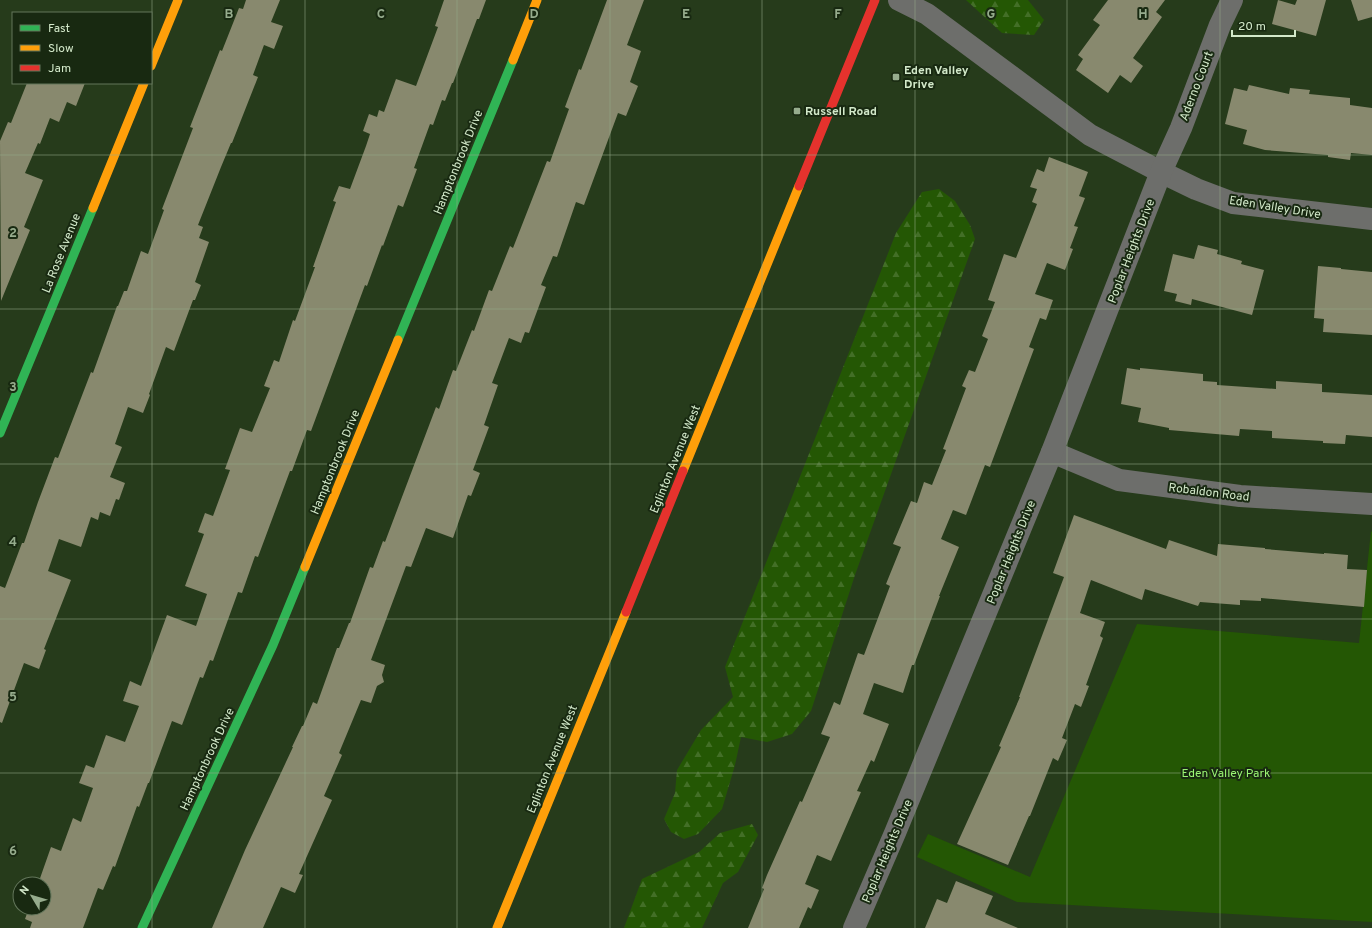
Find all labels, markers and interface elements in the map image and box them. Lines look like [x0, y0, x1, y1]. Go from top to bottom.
text: B [225, 7, 234, 23]
text: C [377, 7, 385, 23]
text: D [529, 7, 539, 23]
text: E [682, 7, 690, 23]
text: F [834, 7, 842, 23]
text: G [987, 7, 996, 23]
text: H [1138, 7, 1148, 23]
legend [12, 12, 152, 84]
scale bar [1232, 12, 1295, 38]
text: 20 m [1238, 19, 1266, 35]
text: Fast [48, 21, 70, 37]
text: Slow [48, 41, 74, 57]
street label: Aderno Court [1176, 49, 1218, 123]
text: Jam [48, 61, 71, 77]
place label: Eden Valley Drive [904, 63, 969, 93]
marker: Eden Valley Drive [891, 72, 901, 82]
place label: Russell Road [805, 104, 877, 120]
marker: Russell Road [792, 106, 802, 116]
street label: Hamptonbrook Drive [431, 108, 487, 217]
street label: Eden Valley Drive [1228, 193, 1322, 223]
street label: Poplar Heights Drive [1105, 197, 1159, 306]
street label: La Rose Avenue [39, 211, 85, 296]
text: 2 [9, 226, 17, 242]
text: 3 [9, 380, 17, 396]
street label: Eglinton Avenue West [647, 403, 705, 516]
street label: Hamptonbrook Drive [308, 408, 364, 517]
street label: Robaldon Road [1167, 480, 1250, 506]
street label: Poplar Heights Drive [984, 498, 1040, 607]
text: 4 [9, 535, 17, 551]
text: 5 [9, 690, 17, 706]
street label: Eglinton Avenue West [524, 703, 582, 816]
street label: Hamptonbrook Drive [177, 705, 239, 813]
park label: Eden Valley Park [1182, 766, 1270, 782]
street label: Poplar Heights Drive [859, 797, 917, 905]
text: 6 [9, 844, 17, 860]
north arrow [12, 876, 52, 916]
text: N [17, 883, 33, 898]

